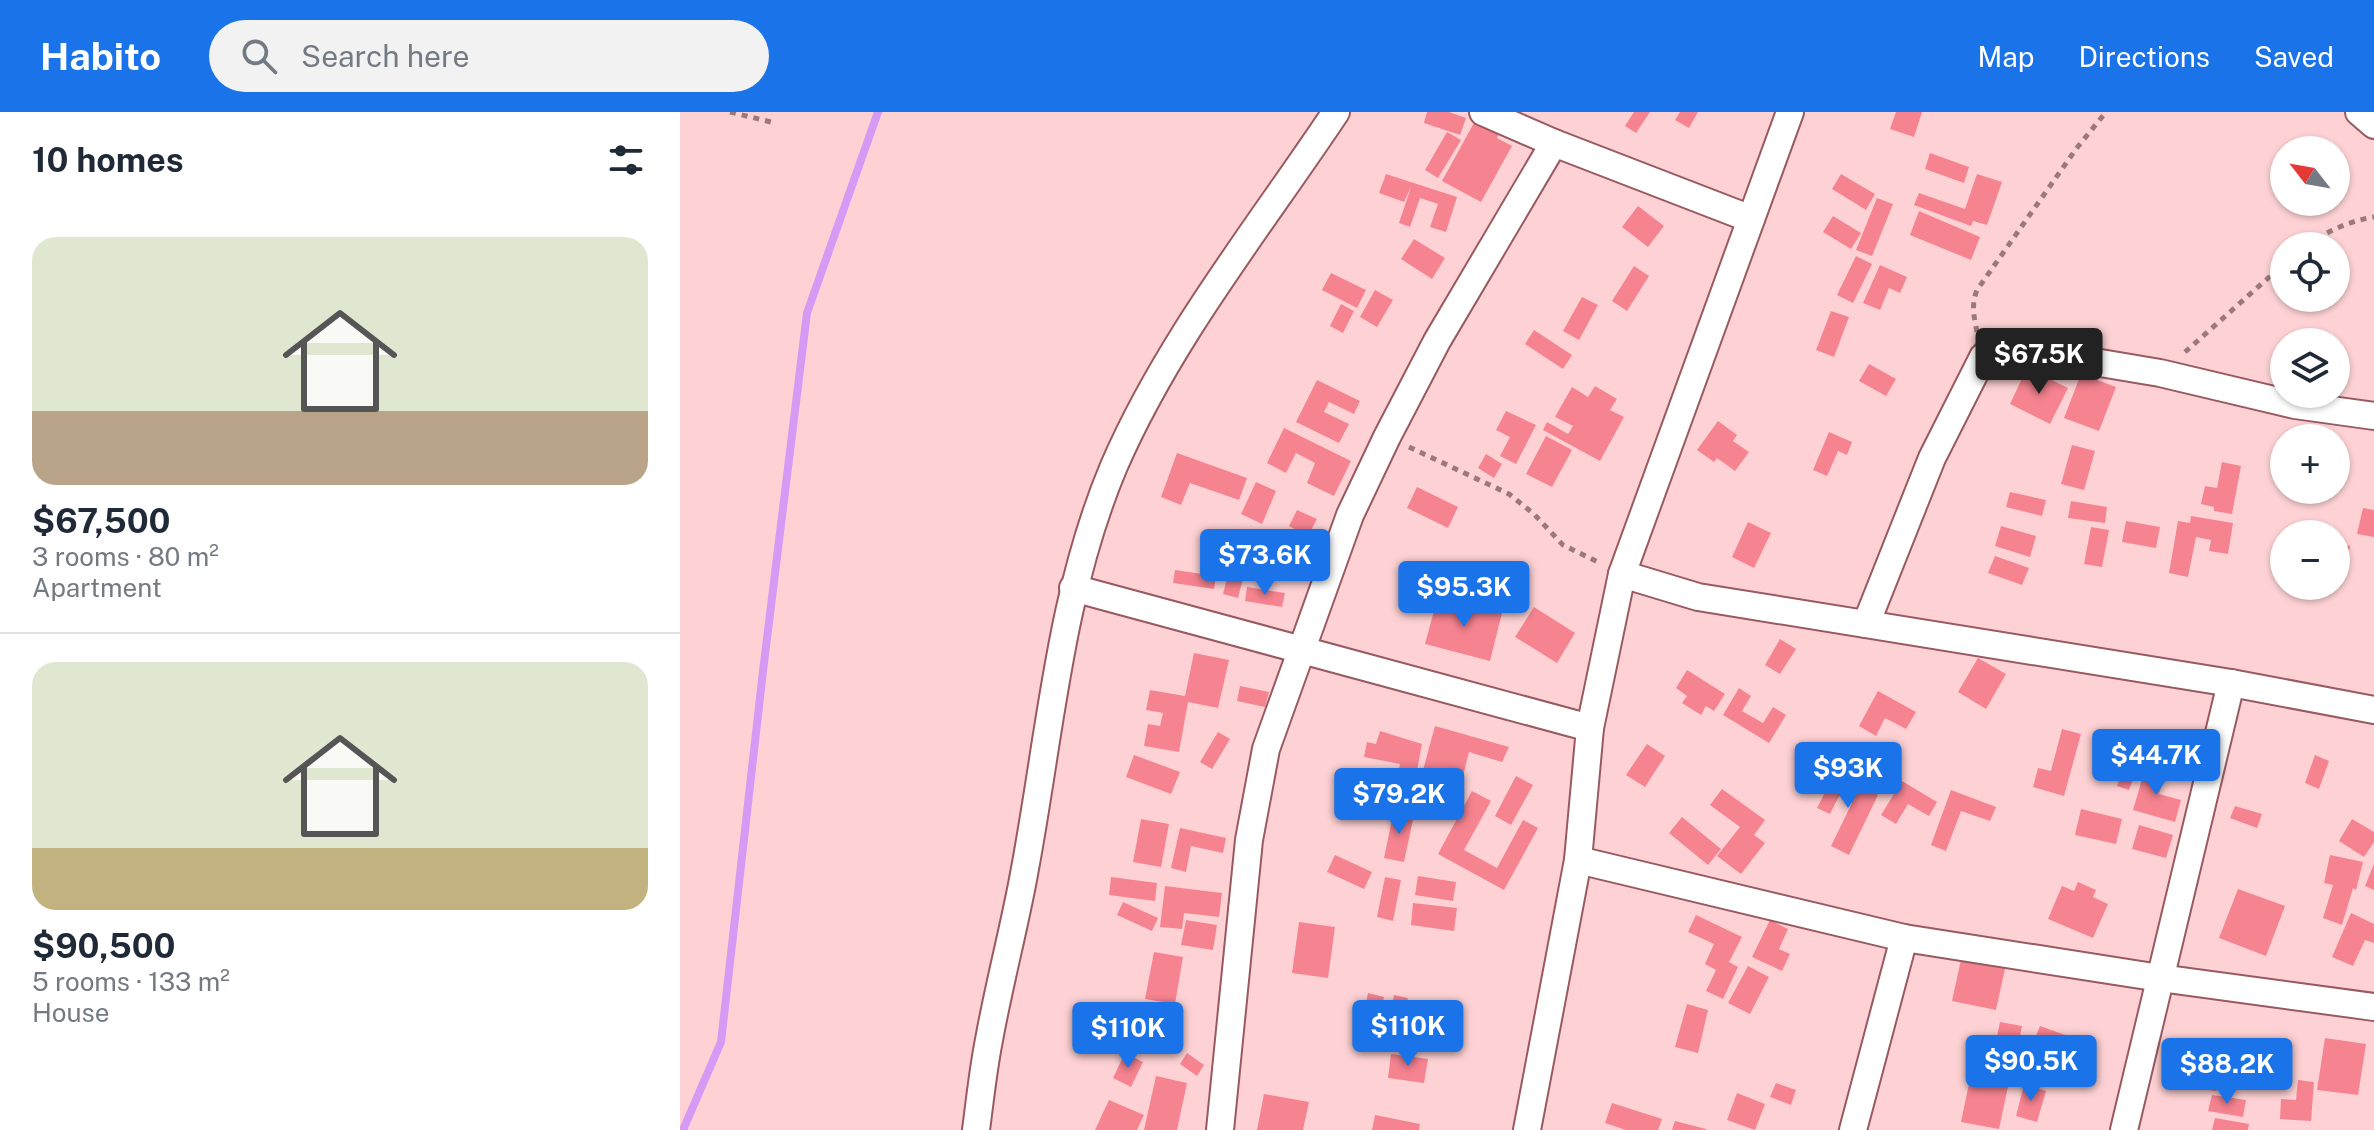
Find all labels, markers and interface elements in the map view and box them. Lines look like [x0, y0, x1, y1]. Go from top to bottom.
search box [209, 20, 769, 92]
text: Habito [40, 34, 161, 79]
icon: search [237, 34, 281, 78]
text: Search here [301, 38, 470, 74]
text: Map [1978, 40, 2034, 73]
text: Directions [2078, 40, 2210, 73]
text: Saved [2254, 40, 2334, 73]
north arrow [2270, 136, 2350, 216]
map controls [2270, 136, 2350, 600]
icon: filters [604, 138, 648, 182]
text: 10 homes [32, 140, 184, 180]
button: locate [2270, 232, 2350, 312]
icon: home [268, 289, 412, 433]
pin: $67.5K [1974, 328, 2104, 396]
button: layers [2270, 328, 2350, 408]
text: $67.5K [1994, 338, 2084, 369]
button: + [2270, 424, 2350, 504]
text: $67,500 [32, 501, 171, 541]
button: − [2270, 520, 2350, 600]
pin: $73.6K [1200, 529, 1330, 597]
text: $73.6K [1218, 539, 1312, 570]
text: 3 rooms · 80 m² [32, 541, 219, 572]
pin: $95.3K [1399, 561, 1529, 629]
text: $95.3K [1416, 571, 1512, 602]
text: Apartment [32, 572, 162, 603]
icon: home [268, 714, 412, 858]
pin: $44.7K [2091, 729, 2221, 797]
text: $44.7K [2110, 739, 2202, 770]
pin: $93K [1801, 742, 1895, 810]
text: $93K [1813, 752, 1883, 783]
pin: $79.2K [1334, 768, 1464, 836]
text: $79.2K [1352, 778, 1446, 809]
text: $90,500 [32, 926, 175, 966]
text: 5 rooms · 133 m² [32, 966, 230, 997]
text: House [32, 997, 109, 1028]
pin: $110K [1352, 1000, 1464, 1068]
pin: $110K [1072, 1002, 1184, 1070]
text: $110K [1370, 1010, 1446, 1041]
text: $110K [1090, 1012, 1166, 1043]
pin: $90.5K [1966, 1035, 2096, 1103]
pin: $88.2K [2162, 1038, 2292, 1106]
text: $90.5K [1984, 1045, 2078, 1076]
text: $88.2K [2179, 1048, 2275, 1079]

